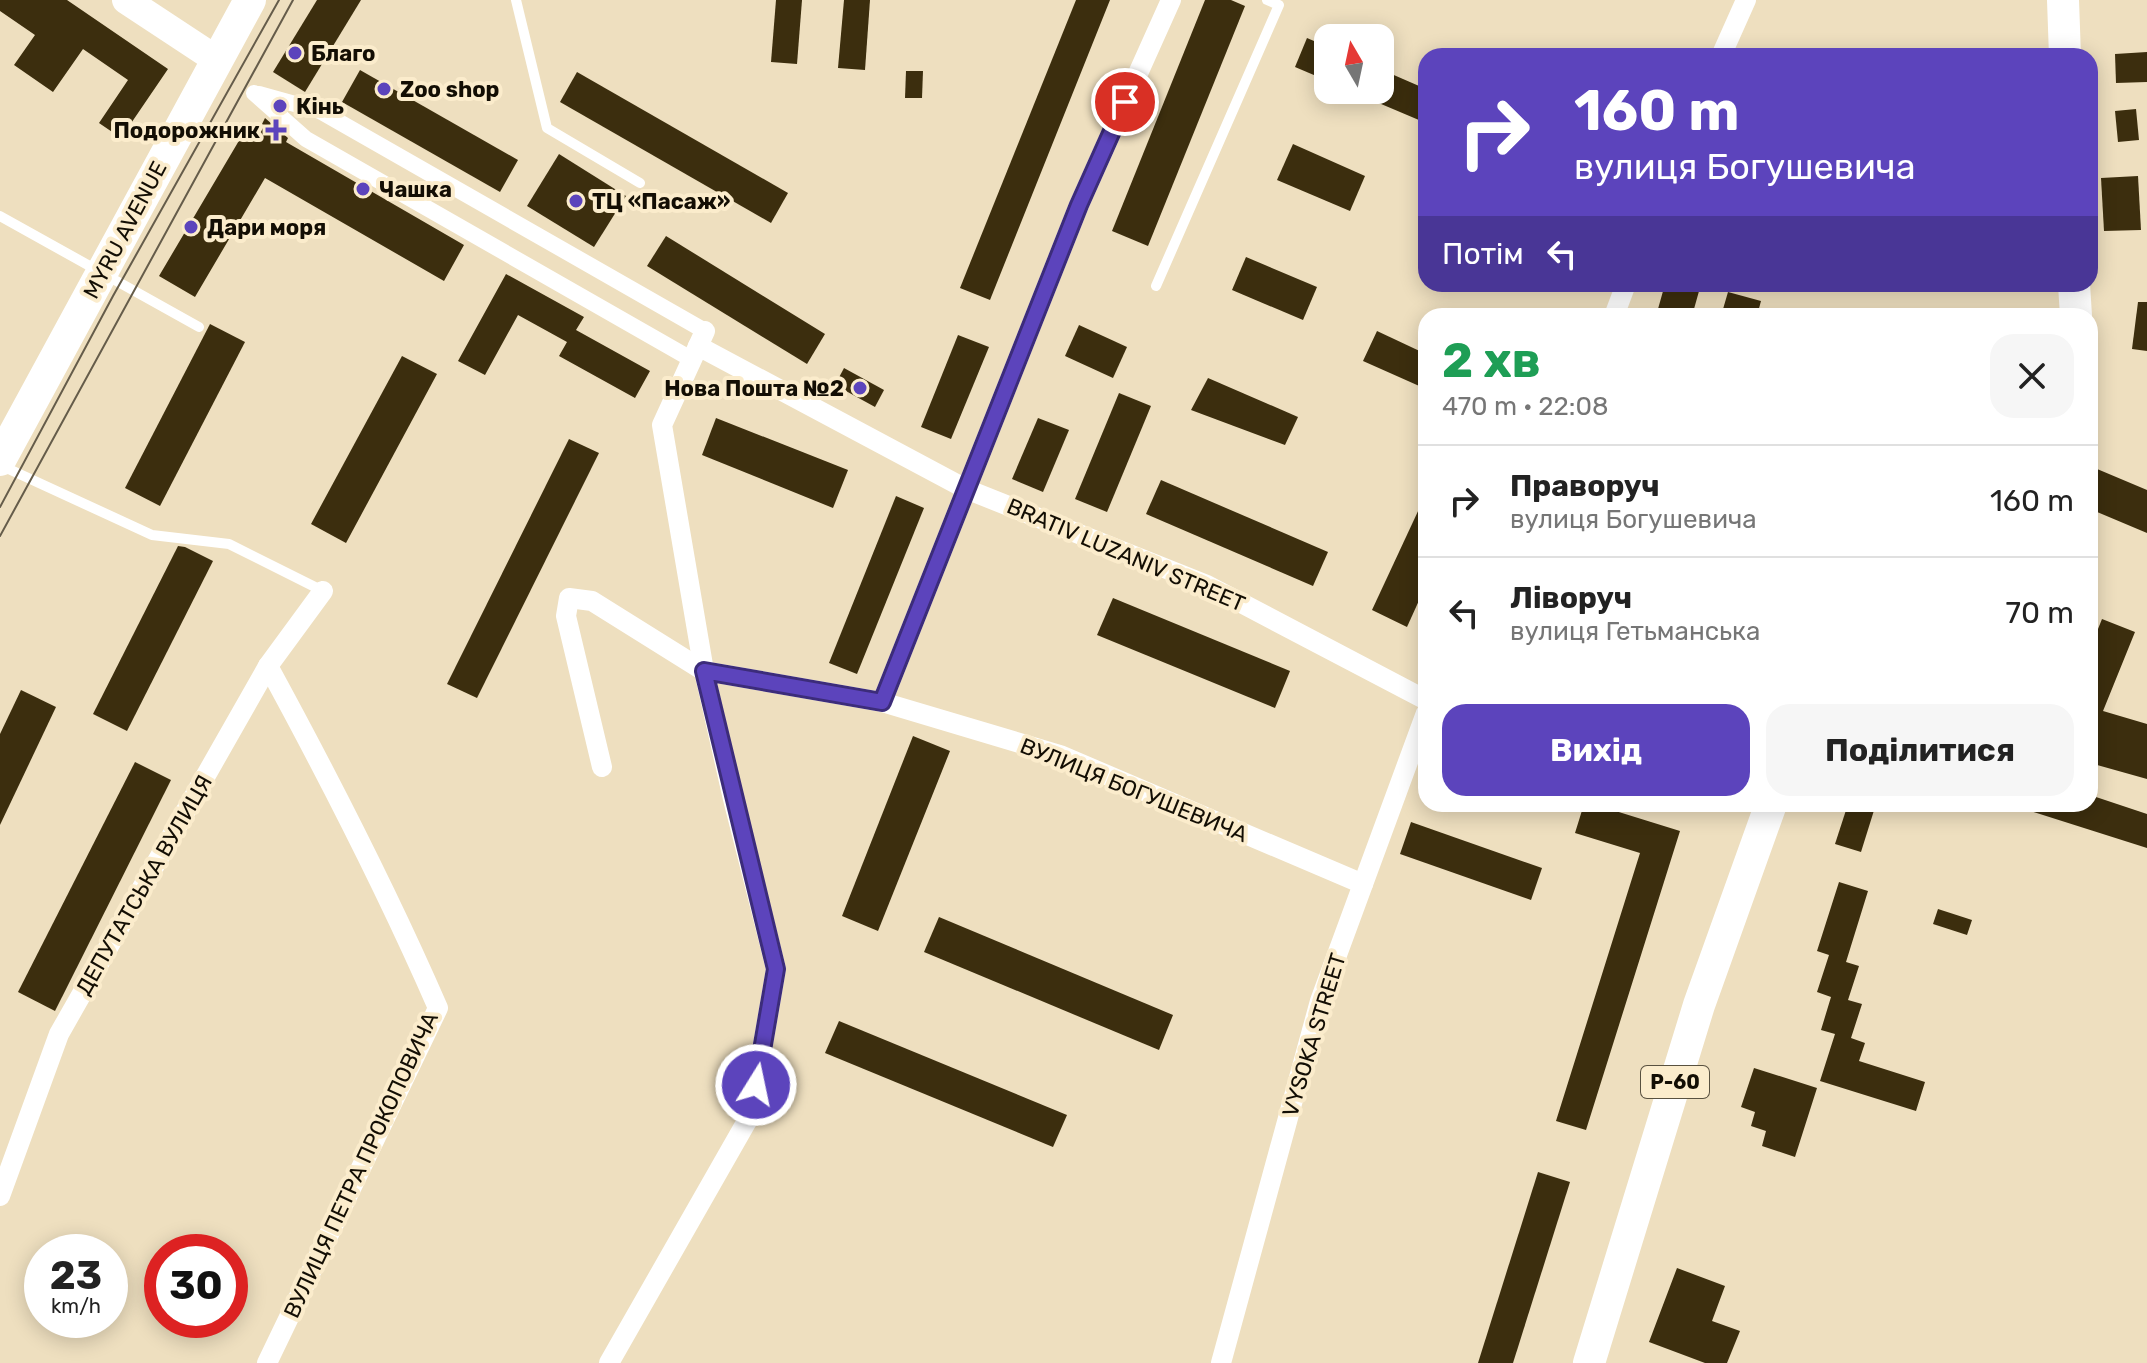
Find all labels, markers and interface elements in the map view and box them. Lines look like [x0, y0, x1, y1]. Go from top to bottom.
north arrow [1314, 24, 1394, 104]
map controls [1314, 24, 1394, 104]
place label: Благо [311, 40, 376, 67]
marker: Благо [286, 44, 304, 62]
pin [1091, 68, 1159, 136]
place label: Zoo shop [400, 76, 500, 103]
text: 160 m [1574, 78, 1740, 144]
marker: Zoo shop [375, 80, 393, 98]
icon: arrive [1103, 80, 1147, 124]
icon: right [1442, 80, 1546, 184]
place label: Кінь [296, 93, 344, 120]
marker: Кінь [271, 97, 289, 115]
place label: Подорожник [113, 117, 260, 144]
marker: Подорожник [267, 121, 285, 139]
text: вулиця Богушевича [1574, 145, 1916, 188]
street label: MYRU AVENUE [77, 157, 173, 303]
place label: Чашка [379, 176, 452, 203]
marker: Чашка [354, 180, 372, 198]
place label: ТЦ «Пасаж» [592, 188, 730, 215]
marker: ТЦ «Пасаж» [567, 192, 585, 210]
place label: Дари моря [207, 214, 326, 241]
marker: Дари моря [182, 218, 200, 236]
icon: left [1540, 232, 1584, 276]
text: Потім [1442, 236, 1524, 272]
text: 2 хв [1442, 332, 1541, 389]
button: close [1990, 334, 2074, 418]
place label: Нова Пошта №2 [664, 375, 844, 402]
marker: Нова Пошта №2 [851, 379, 869, 397]
text: 470 m · 22:08 [1442, 391, 1609, 422]
text: Праворуч [1510, 468, 1660, 504]
icon: right [1442, 479, 1486, 523]
text: 160 m [1990, 483, 2074, 519]
street label: BRATIV LUZANIV STREET [1003, 493, 1249, 618]
text: вулиця Богушевича [1510, 504, 1757, 535]
text: Ліворуч [1510, 580, 1632, 616]
icon: left [1442, 591, 1486, 635]
text: 70 m [2006, 595, 2074, 631]
text: вулиця Гетьманська [1510, 616, 1760, 647]
button: Вихід [1442, 704, 1750, 796]
button: Поділитися [1766, 704, 2074, 796]
street label: ВУЛИЦЯ БОГУШЕВИЧА [1016, 732, 1252, 848]
street label: ДЕПУТАТСЬКА ВУЛИЦЯ [70, 770, 218, 1000]
street label: VYSOKA STREET [1276, 950, 1352, 1120]
street label: ВУЛИЦЯ ПЕТРА ПРОКОПОВИЧА [278, 1007, 444, 1322]
position arrow [714, 1043, 798, 1127]
road number: Р-60 [1641, 1066, 1709, 1098]
speed limit sign: 30 [144, 1234, 248, 1338]
text: 23 [50, 1252, 102, 1299]
text: km/h [51, 1294, 101, 1318]

